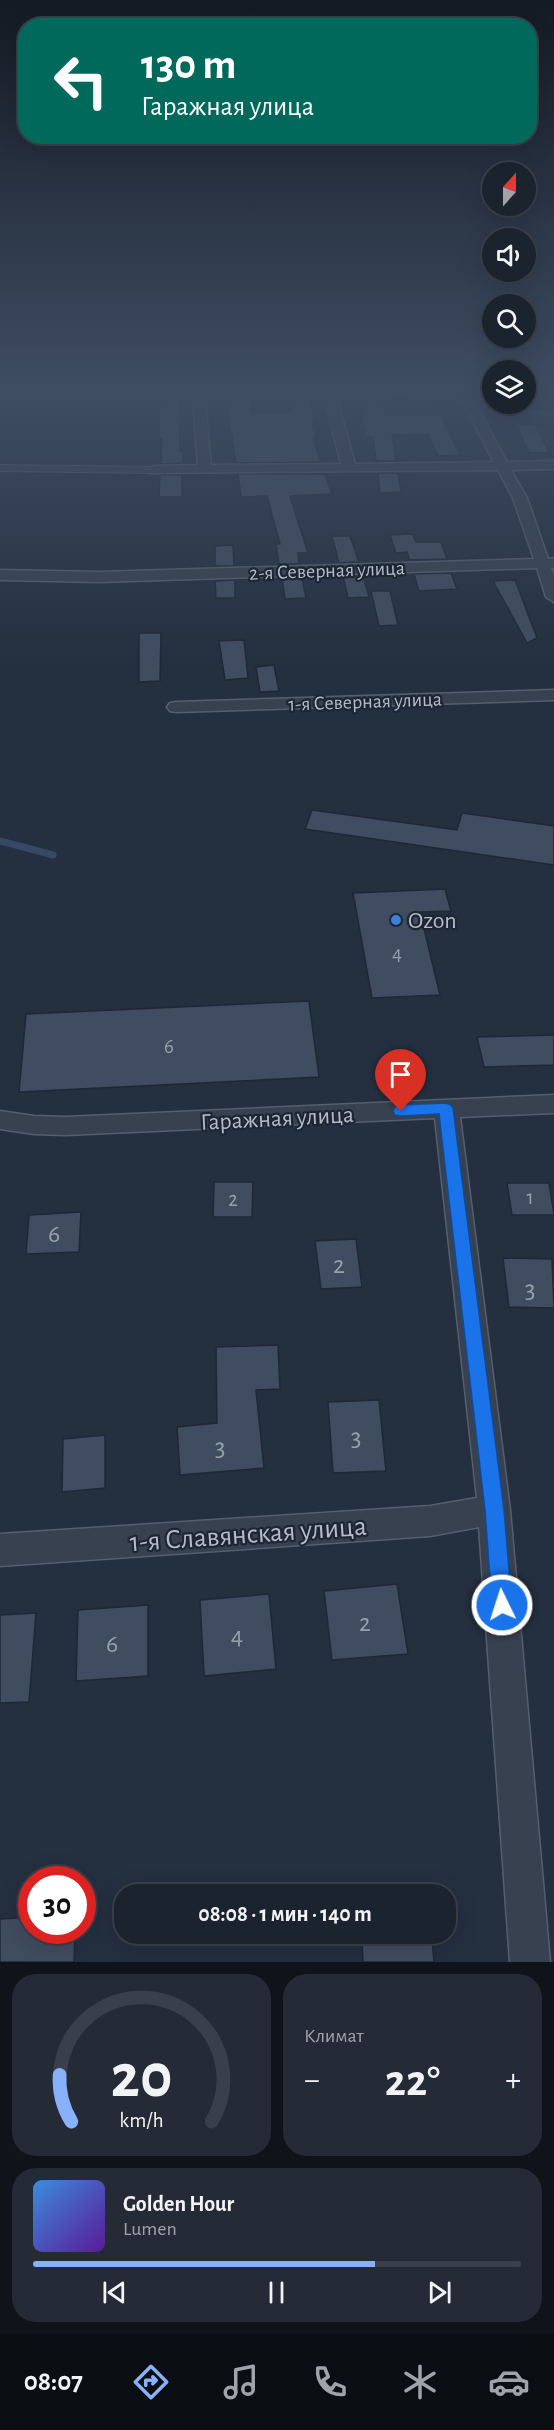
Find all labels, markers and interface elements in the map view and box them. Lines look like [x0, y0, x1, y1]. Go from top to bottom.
icon: left [42, 42, 120, 120]
text: 130 m [141, 44, 236, 86]
text: Гаражная улица [141, 93, 314, 120]
north arrow [482, 162, 536, 216]
map controls [482, 162, 536, 414]
button: sound [482, 228, 536, 282]
button: search [482, 294, 536, 348]
button: layers [482, 360, 536, 414]
street label: 2-я Северная улица [249, 558, 405, 584]
street label: 1-я Северная улица [288, 689, 442, 715]
place label: Ozon [408, 909, 457, 933]
marker: Ozon [389, 913, 403, 927]
house number: 4 [392, 943, 402, 964]
house number: 6 [164, 1036, 174, 1057]
pin [375, 1049, 426, 1111]
icon: arrive [384, 1058, 417, 1091]
street label: Гаражная улица [200, 1103, 354, 1135]
house number: 1 [526, 1187, 534, 1208]
house number: 2 [228, 1189, 238, 1210]
house number: 6 [48, 1221, 60, 1247]
house number: 2 [333, 1252, 345, 1278]
house number: 3 [525, 1277, 535, 1303]
house number: 3 [351, 1425, 361, 1451]
house number: 3 [215, 1435, 225, 1461]
street label: 1-я Славянская улица [129, 1513, 368, 1557]
position arrow [470, 1573, 534, 1637]
house number: 2 [359, 1610, 371, 1636]
house number: 4 [231, 1623, 243, 1649]
house number: 6 [106, 1631, 118, 1657]
speed limit sign: 30 [18, 1866, 96, 1944]
text: 08:08 · 1 мин · 140 m [198, 1903, 372, 1925]
text: Климат [304, 2026, 364, 2046]
text: 20 [111, 2046, 172, 2108]
text: 22° [385, 2059, 440, 2104]
text: − [304, 2064, 320, 2097]
text: + [505, 2064, 521, 2097]
text: km/h [119, 2110, 164, 2131]
text: Golden Hour [123, 2193, 234, 2215]
text: Lumen [123, 2219, 177, 2239]
icon: previous [98, 2276, 131, 2309]
icon: pause [260, 2276, 293, 2309]
icon: next [423, 2276, 456, 2309]
icon: directions [130, 2361, 172, 2403]
icon: music [220, 2361, 262, 2403]
icon: phone [309, 2361, 351, 2403]
icon: climate [399, 2361, 441, 2403]
icon: car [488, 2361, 530, 2403]
text: 08:07 [24, 2368, 83, 2395]

